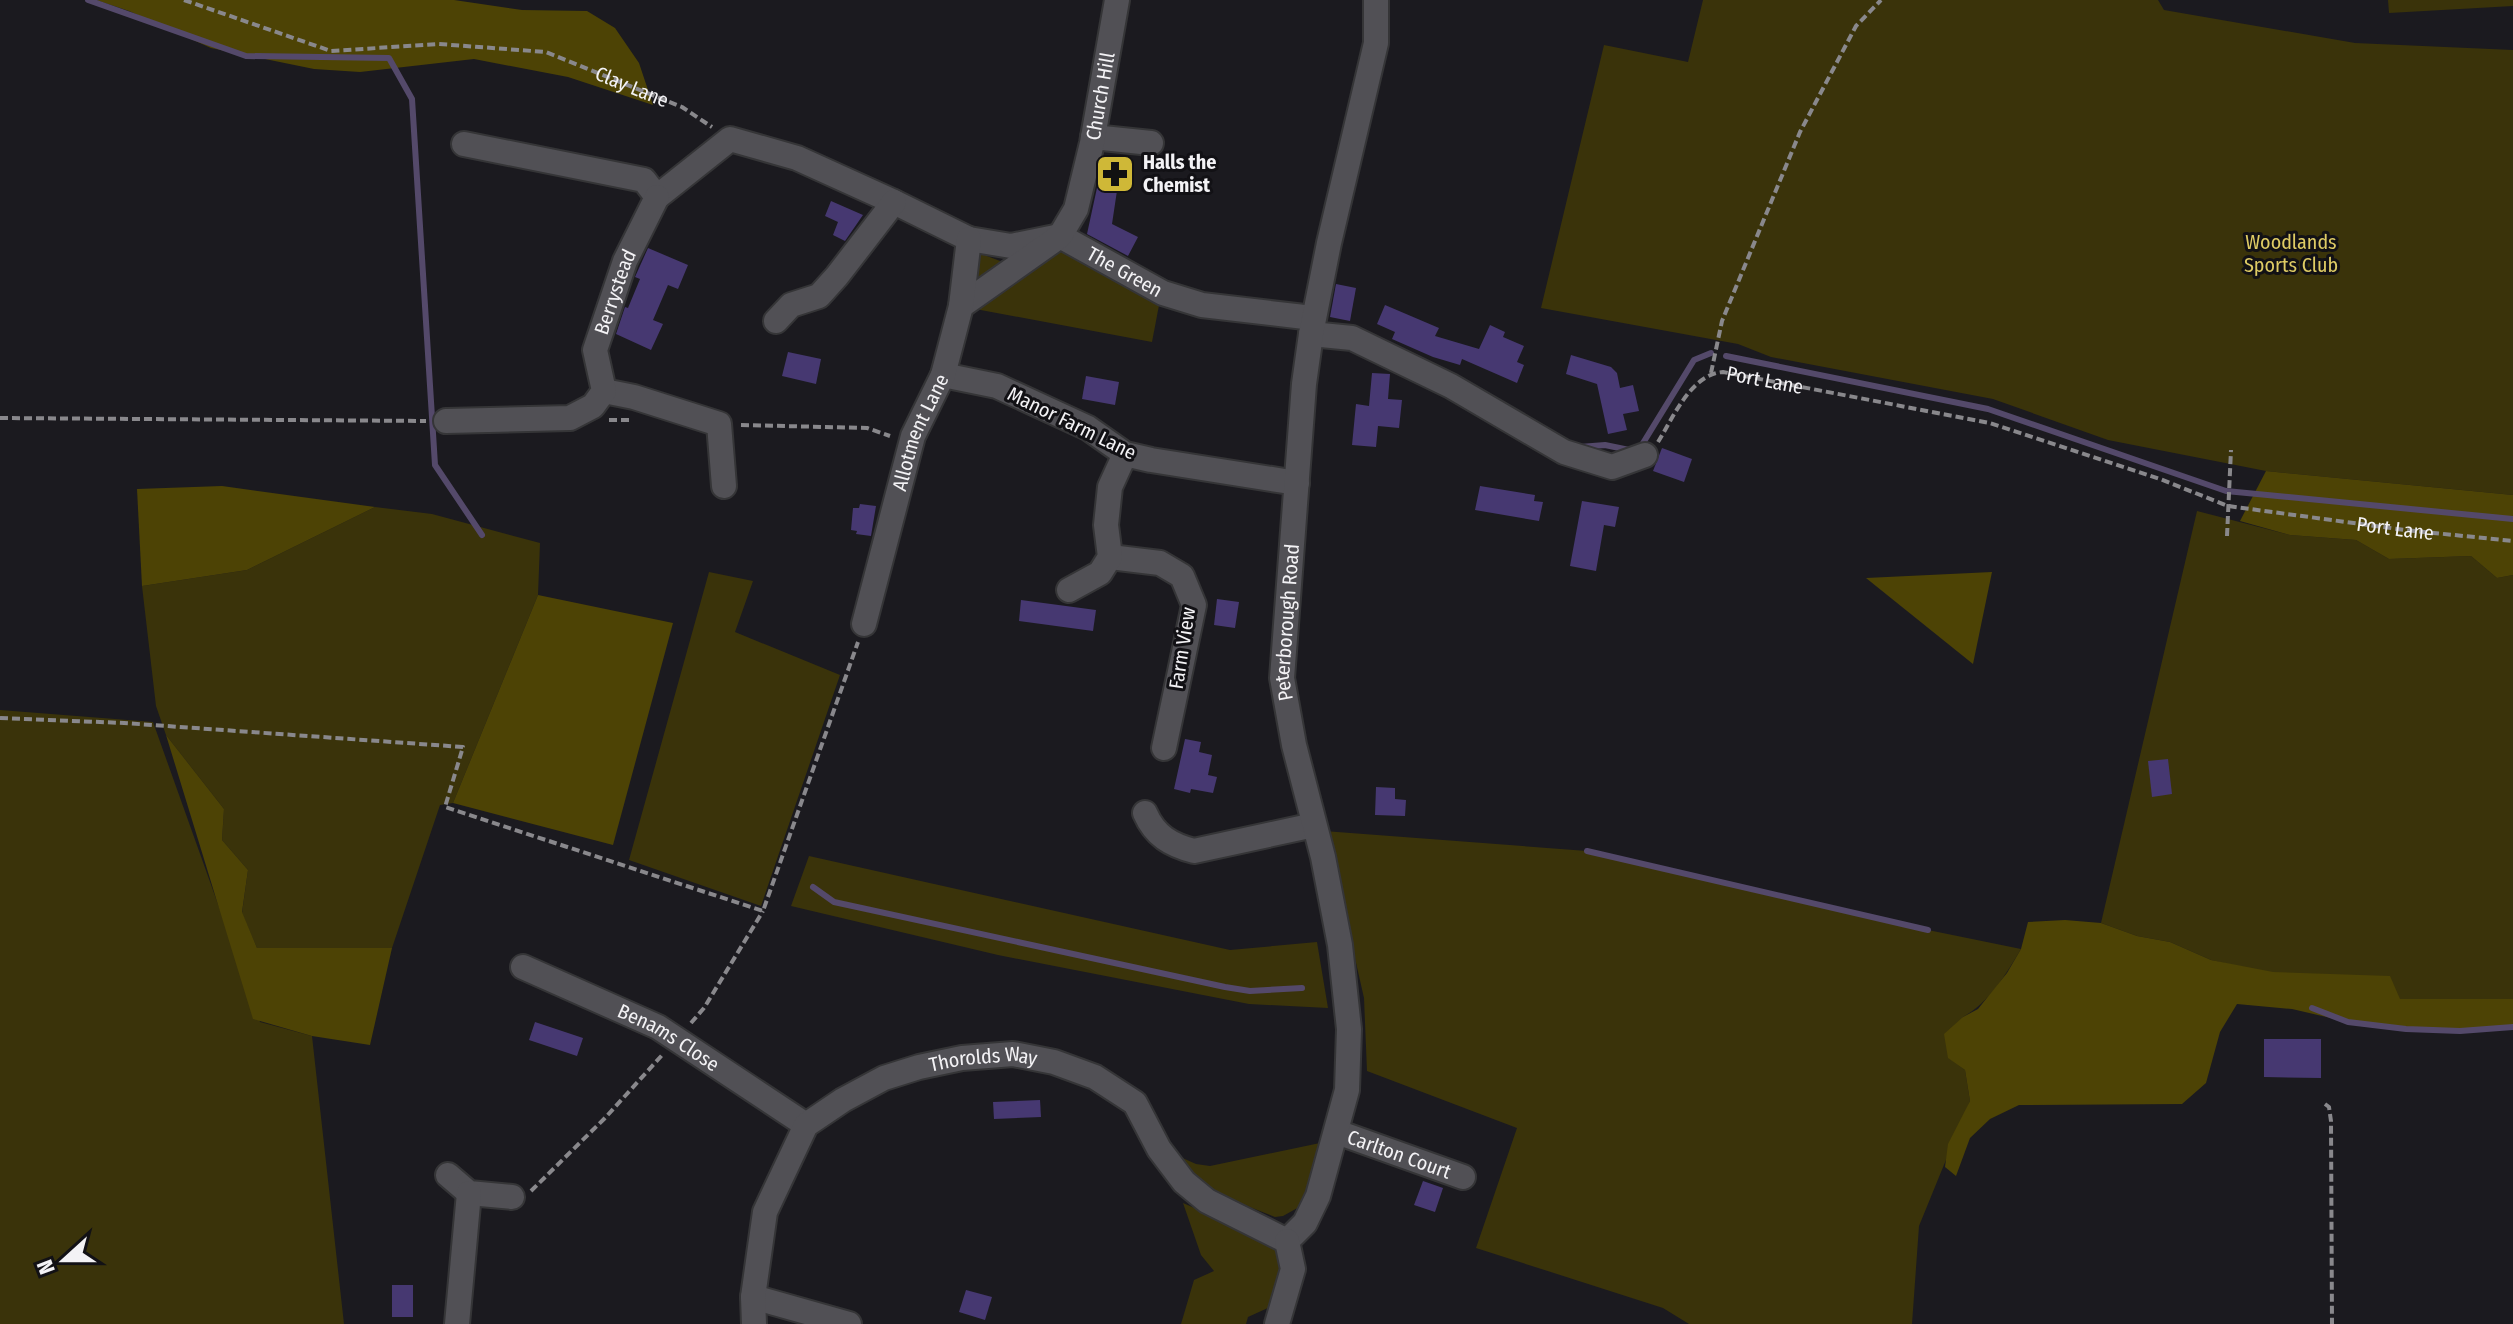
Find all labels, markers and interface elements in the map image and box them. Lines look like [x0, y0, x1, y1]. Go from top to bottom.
street label: Church Hill [1081, 50, 1120, 142]
street label: Clay Lane [592, 61, 672, 112]
place label: Halls the Chemist [1143, 150, 1216, 197]
pharmacy icon: Halls the Chemist [1094, 153, 1136, 195]
park label: Woodlands Sports Club [2244, 230, 2338, 277]
street label: The Green [1083, 241, 1167, 302]
street label: Berrystead [589, 245, 641, 338]
street label: Port Lane [1725, 361, 1805, 399]
street label: Allotment Lane [887, 370, 954, 494]
street label: Manor Farm Lane [1004, 382, 1140, 464]
street label: Port Lane [2355, 512, 2435, 545]
street label: Peterborough Road [1270, 543, 1304, 703]
street label: Farm View [1164, 605, 1200, 691]
street label: Benams Close [614, 999, 724, 1076]
street label: Thorolds Way [927, 1042, 1040, 1077]
street label: Carlton Court [1344, 1125, 1455, 1184]
north arrow [24, 1220, 104, 1300]
text: N [31, 1256, 61, 1278]

